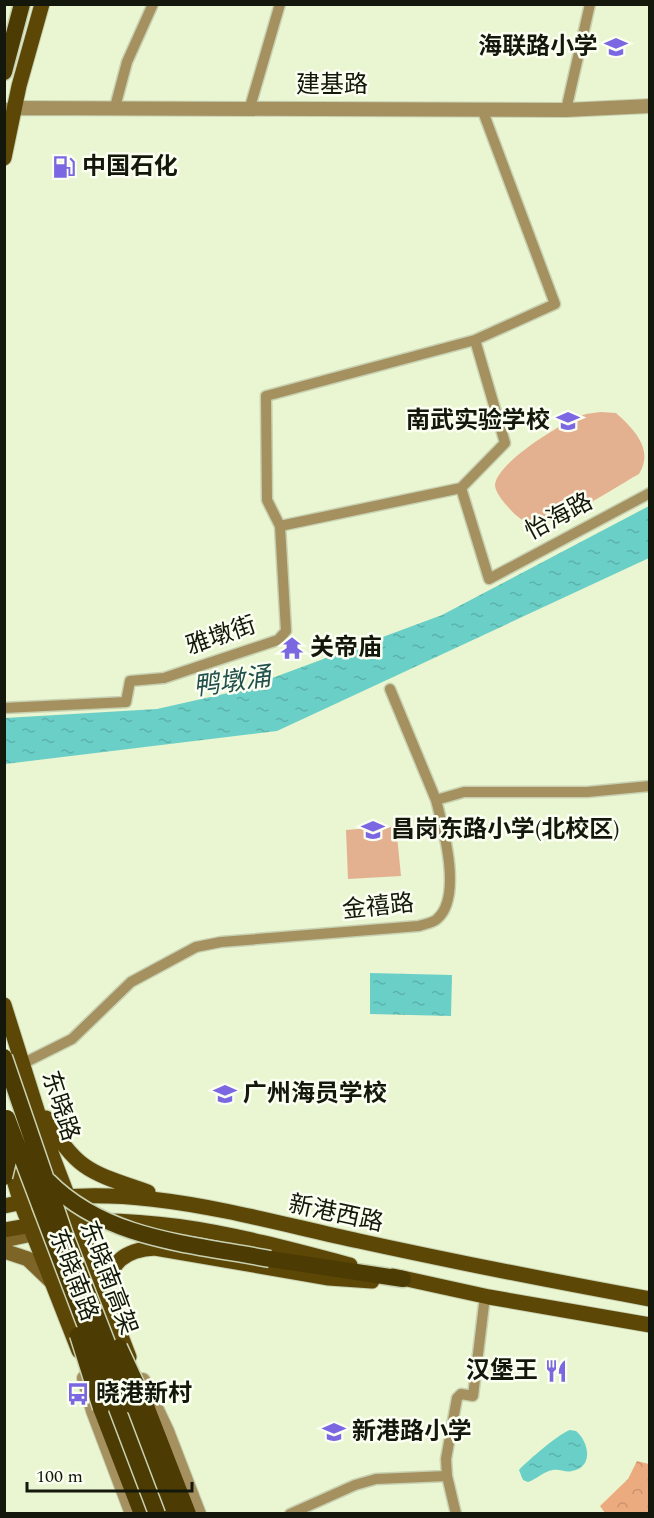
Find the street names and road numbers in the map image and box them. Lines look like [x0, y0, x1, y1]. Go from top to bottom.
street label: 建基路 [296, 67, 368, 103]
street label: 怡海路 [519, 484, 599, 550]
street label: 雅墩街 [181, 607, 261, 665]
street label: 金禧路 [340, 885, 416, 929]
street label: 东晓路 [32, 1066, 88, 1146]
street label: 新港西路 [285, 1186, 387, 1242]
street label: 东晓南高架 [70, 1216, 146, 1340]
street label: 东晓南路 [39, 1224, 107, 1326]

